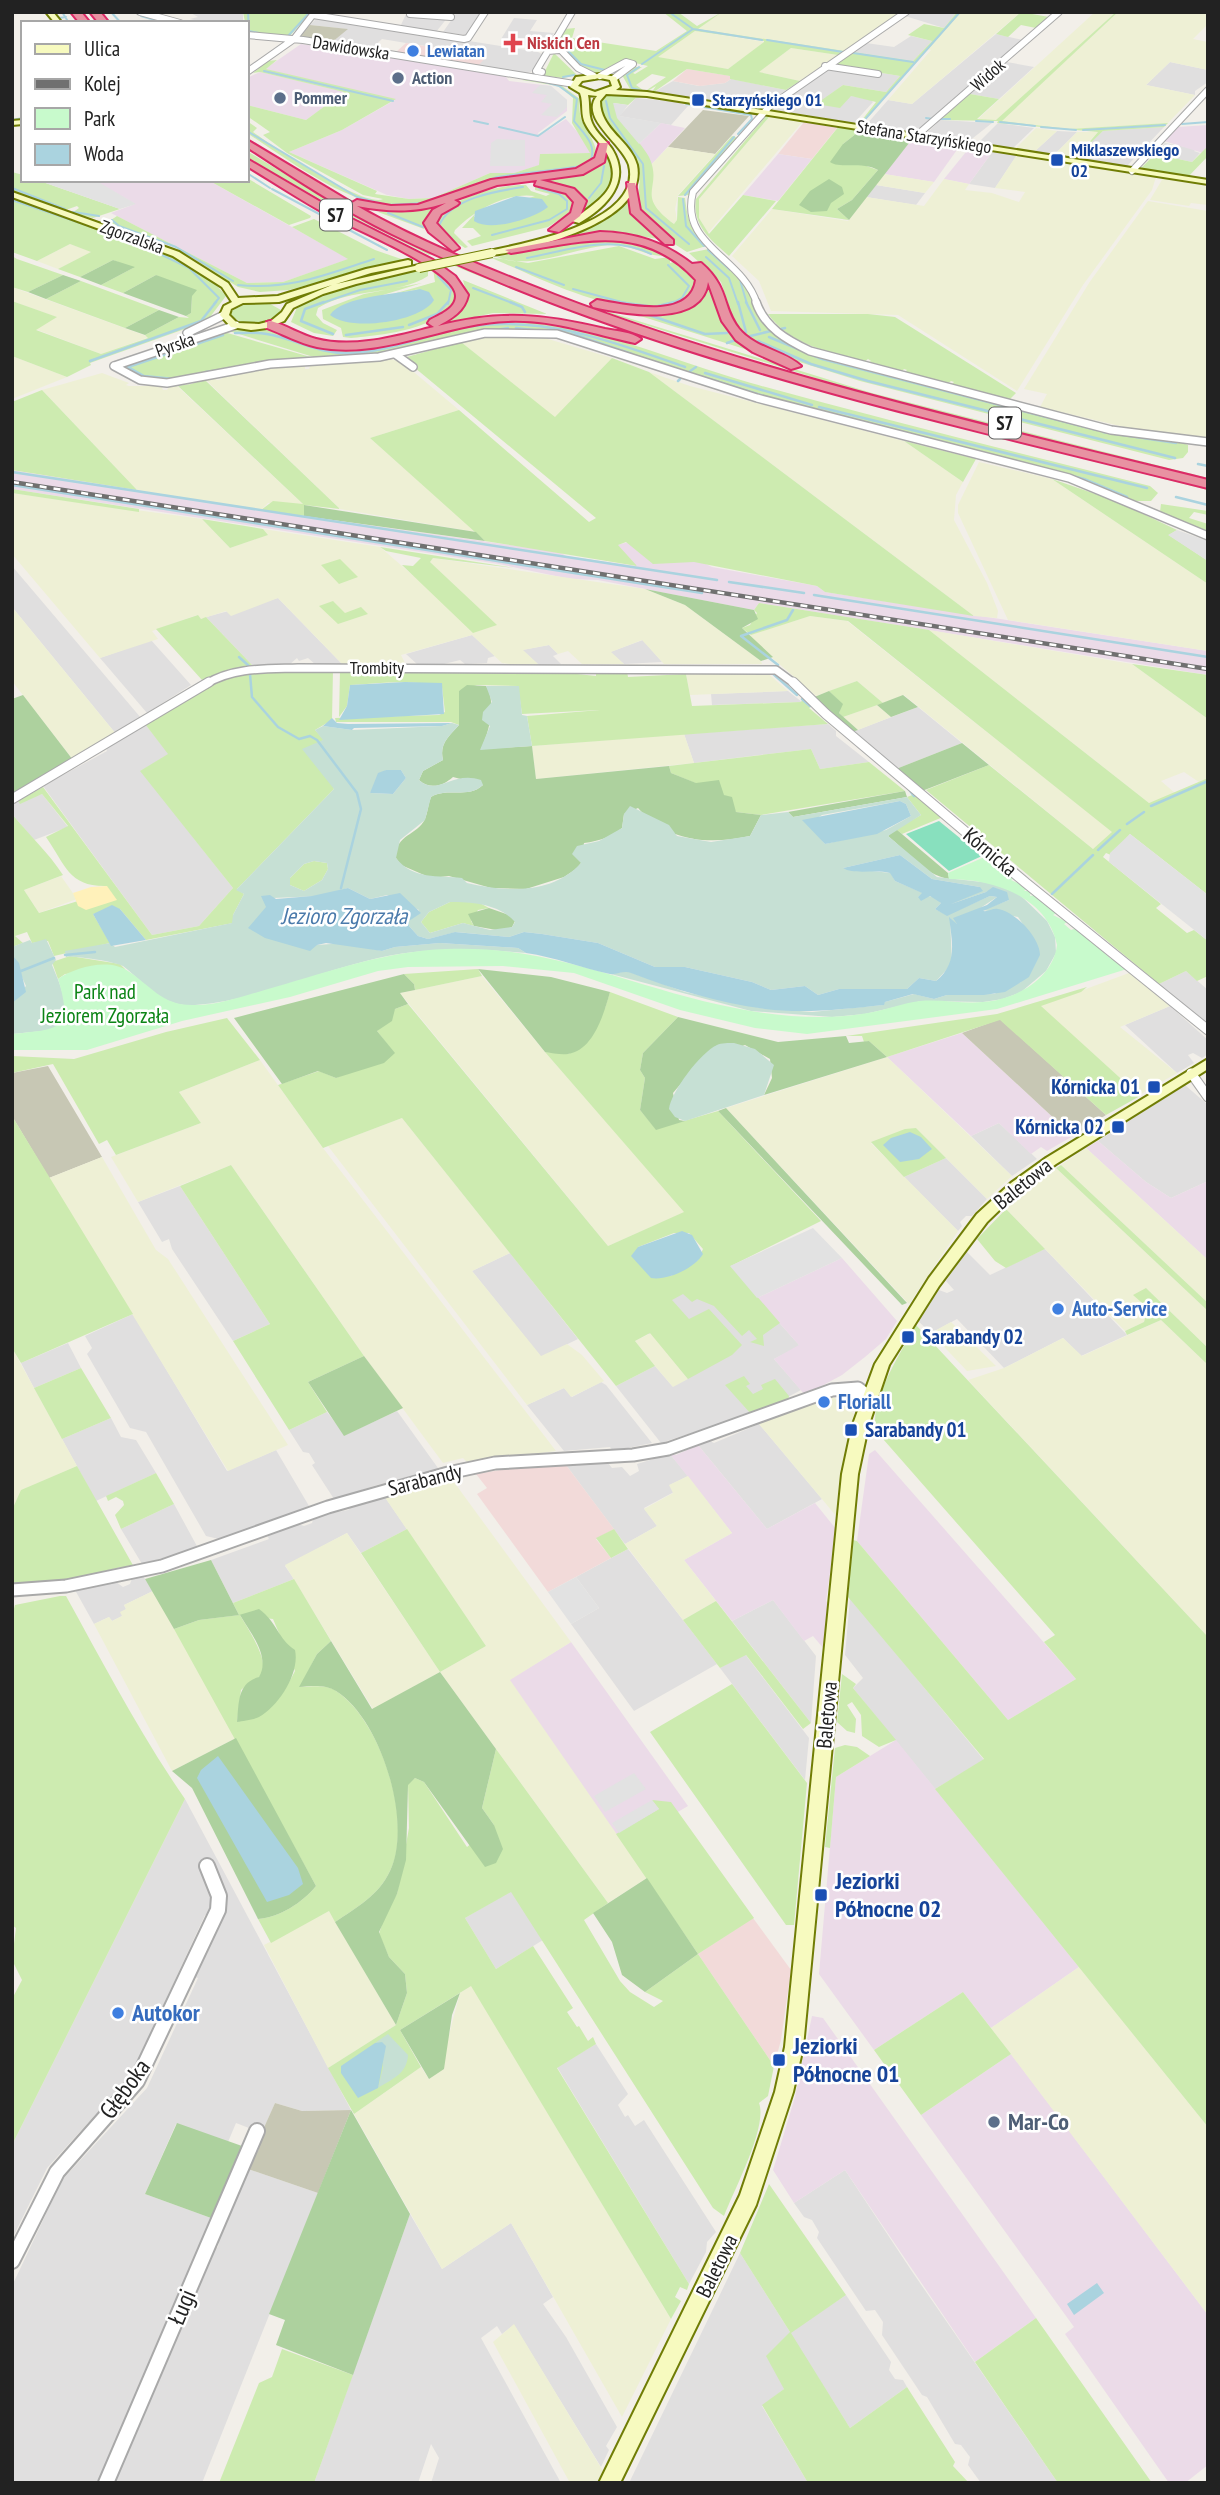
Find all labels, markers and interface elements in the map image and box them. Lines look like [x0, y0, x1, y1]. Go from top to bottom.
legend [21, 21, 248, 182]
street label: Dawidowska [311, 30, 391, 65]
place label: Niskich Cen [527, 31, 600, 54]
text: Ulica [84, 35, 120, 62]
marker: Niskich Cen [505, 35, 521, 51]
place label: Lewiatan [427, 39, 485, 62]
marker: Lewiatan [405, 43, 421, 59]
street label: Widok [966, 53, 1010, 96]
place label: Action [411, 66, 452, 89]
text: Kolej [84, 70, 121, 97]
marker: Action [390, 70, 406, 86]
place label: Pommer [294, 86, 348, 109]
place label: Starzyńskiego 01 [712, 88, 822, 111]
marker: Pommer [272, 90, 288, 106]
marker: Starzyńskiego 01 [690, 92, 706, 108]
text: Park [84, 105, 115, 132]
street label: Stefana Starzyńskiego [855, 114, 993, 159]
place label: Miklaszewskiego 02 [1071, 138, 1179, 182]
text: Woda [84, 140, 124, 167]
marker: Miklaszewskiego 02 [1049, 152, 1065, 168]
road number: S7 [320, 200, 352, 230]
street label: Zgorzalska [97, 214, 167, 259]
street label: Pyrska [152, 327, 198, 362]
road number: S7 [989, 408, 1021, 438]
street label: Trombity [350, 656, 404, 679]
street label: Kórnicka [958, 821, 1023, 882]
water label: Jezioro Zgorzała [280, 901, 409, 930]
park label: Park nad Jeziorem Zgorzała [40, 978, 169, 1029]
place label: Kórnicka 01 [1051, 1073, 1140, 1100]
marker: Kórnicka 01 [1146, 1079, 1162, 1095]
place label: Kórnicka 02 [1015, 1113, 1104, 1140]
marker: Kórnicka 02 [1110, 1119, 1126, 1135]
street label: Baletowa [988, 1152, 1057, 1215]
place label: Auto-Service [1071, 1295, 1167, 1322]
marker: Auto-Service [1050, 1301, 1066, 1317]
place label: Sarabandy 02 [922, 1323, 1024, 1350]
marker: Sarabandy 02 [900, 1329, 916, 1345]
place label: Floriall [838, 1388, 892, 1415]
marker: Floriall [816, 1394, 832, 1410]
place label: Sarabandy 01 [865, 1416, 967, 1443]
marker: Sarabandy 01 [843, 1422, 859, 1438]
street label: Sarabandy [385, 1457, 465, 1502]
street label: Baletowa [810, 1680, 843, 1750]
place label: Jeziorki Północne 02 [834, 1865, 942, 1924]
marker: Jeziorki Północne 02 [813, 1887, 829, 1903]
place label: Autokor [131, 1997, 201, 2028]
marker: Autokor [110, 2005, 126, 2021]
place label: Jeziorki Północne 01 [792, 2030, 900, 2089]
marker: Jeziorki Północne 01 [771, 2052, 787, 2068]
street label: Głęboka [92, 2053, 157, 2125]
place label: Mar-Co [1008, 2106, 1069, 2137]
marker: Mar-Co [986, 2114, 1002, 2130]
street label: Baletowa [690, 2230, 743, 2302]
street label: Ługi [160, 2284, 203, 2329]

